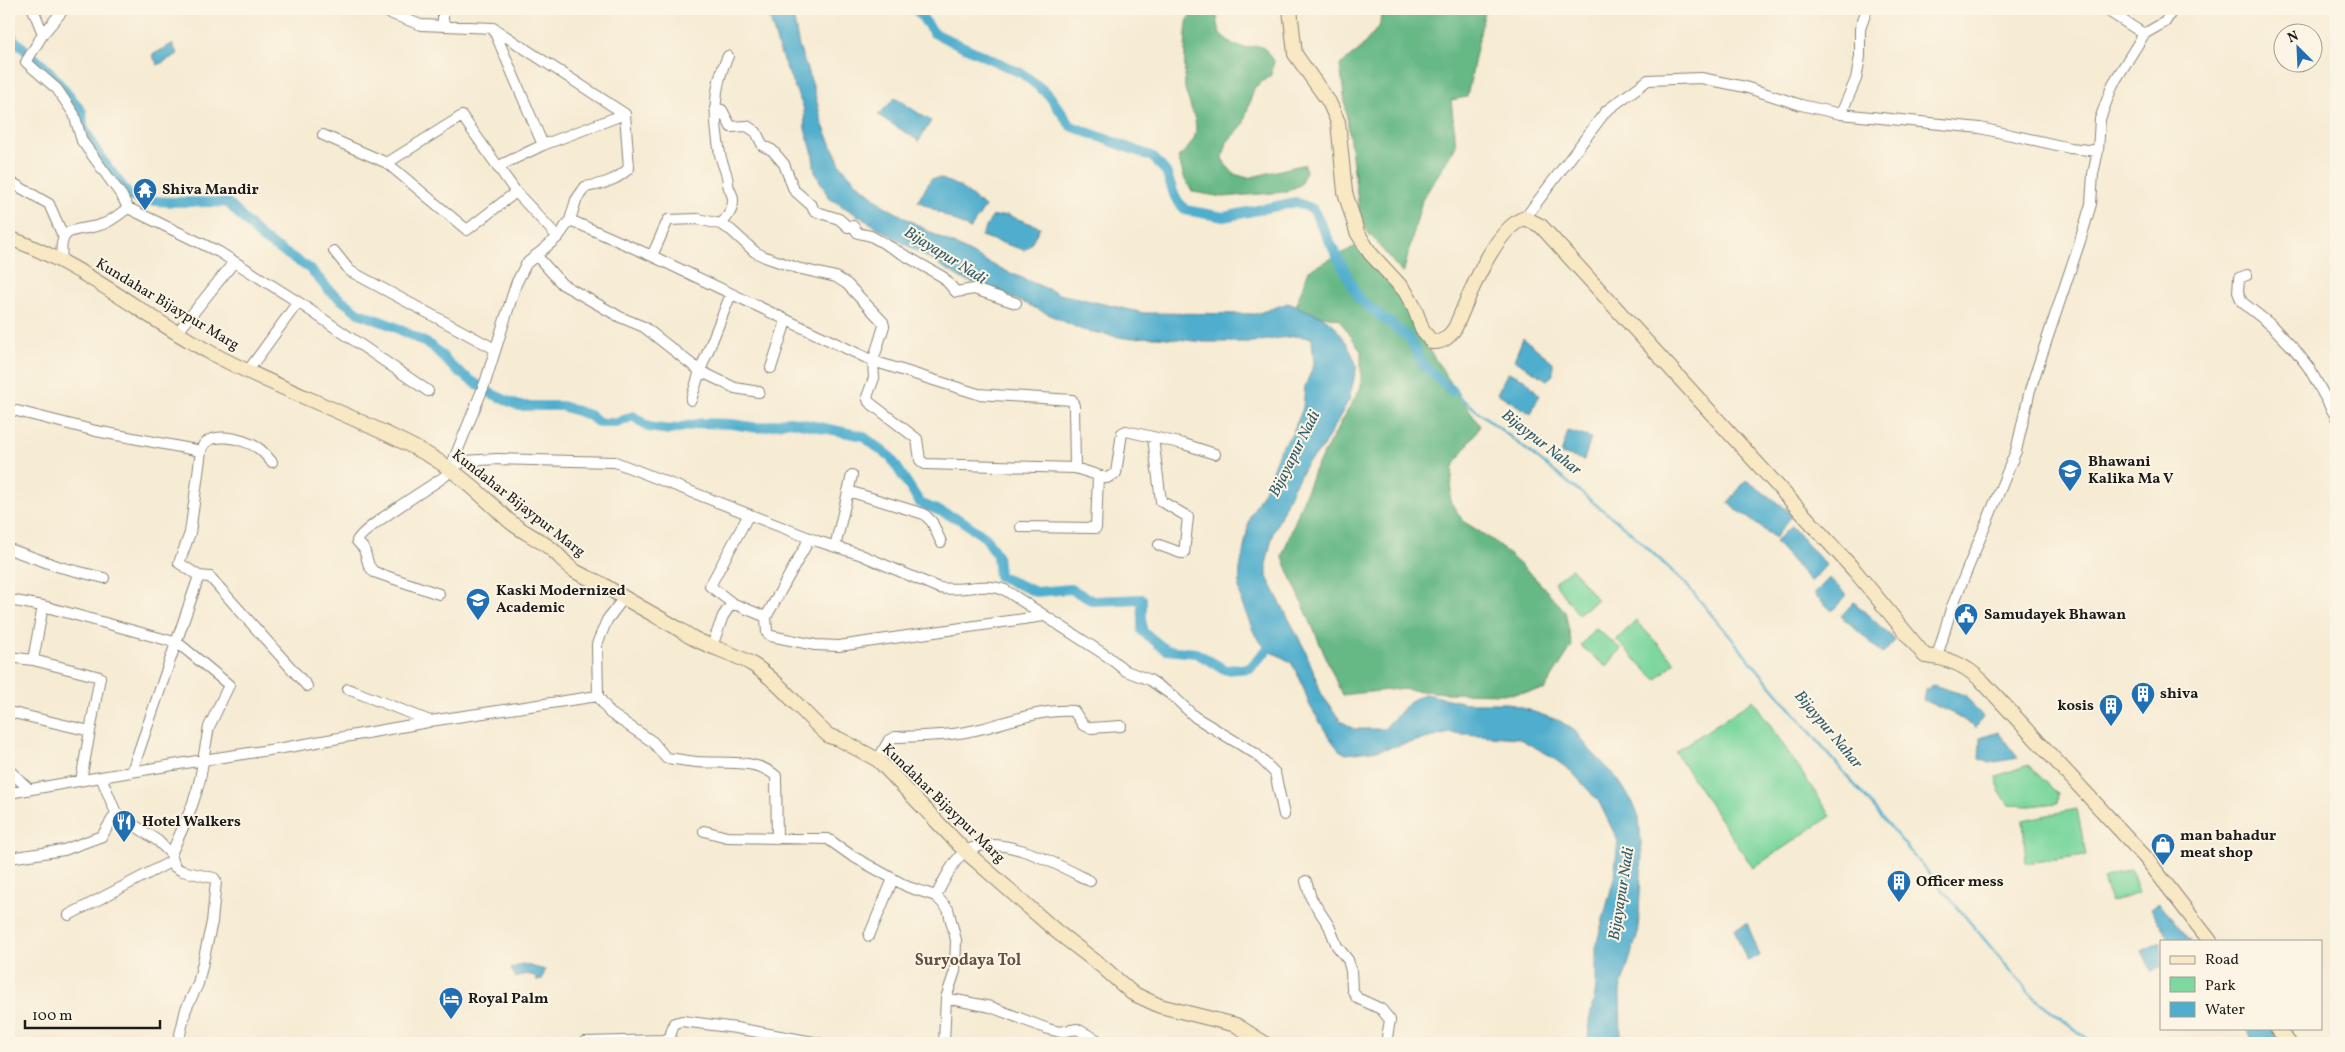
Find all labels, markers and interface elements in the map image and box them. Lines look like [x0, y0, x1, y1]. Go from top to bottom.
north arrow [2272, 22, 2322, 72]
text: N [2285, 27, 2302, 48]
temple icon: Shiva Mandir [132, 177, 158, 211]
place label: Shiva Mandir [162, 180, 259, 201]
water label: Bijayapur Nadi [899, 222, 991, 291]
street label: Kundahar Bijaypur Marg [91, 254, 243, 356]
water label: Bijaypur Nahar [1496, 405, 1586, 482]
water label: Bijayapur Nadi [1264, 406, 1327, 501]
street label: Kundahar Bijaypur Marg [447, 445, 589, 563]
place label: Bhawani Kalika Ma V [2088, 452, 2174, 490]
school or university icon: Bhawani Kalika Ma V [2057, 458, 2083, 492]
place label: Kaski Modernized Academic [496, 581, 626, 619]
school or university icon: Kaski Modernized Academic [465, 587, 491, 621]
public building icon: Samudayek Bhawan [1953, 602, 1979, 636]
place label: Samudayek Bhawan [1984, 605, 2126, 626]
building icon: shiva [2130, 681, 2156, 715]
place label: shiva [2160, 684, 2198, 705]
water label: Bijaypur Nahar [1789, 686, 1868, 775]
building icon: kosis [2098, 693, 2124, 727]
place label: kosis [2058, 696, 2094, 717]
street label: Kundahar Bijaypur Marg [877, 739, 1010, 869]
restaurant icon: Hotel Walkers [111, 809, 137, 843]
place label: Hotel Walkers [142, 812, 241, 833]
place label: man bahadur meat shop [2180, 826, 2276, 864]
shop icon: man bahadur meat shop [2150, 832, 2176, 866]
water label: Bijayapur Nadi [1604, 845, 1640, 942]
building icon: Officer mess [1886, 869, 1912, 903]
place label: Officer mess [1916, 872, 2004, 893]
legend [2160, 940, 2322, 1030]
district label: Suryodaya Tol [915, 950, 1022, 972]
text: Road [2205, 950, 2239, 971]
text: Park [2205, 976, 2236, 997]
hotel icon: Royal Palm [438, 986, 464, 1020]
place label: Royal Palm [468, 989, 549, 1010]
scale bar [25, 997, 160, 1029]
text: Water [2205, 1000, 2245, 1021]
text: 100 m [32, 1006, 72, 1027]

